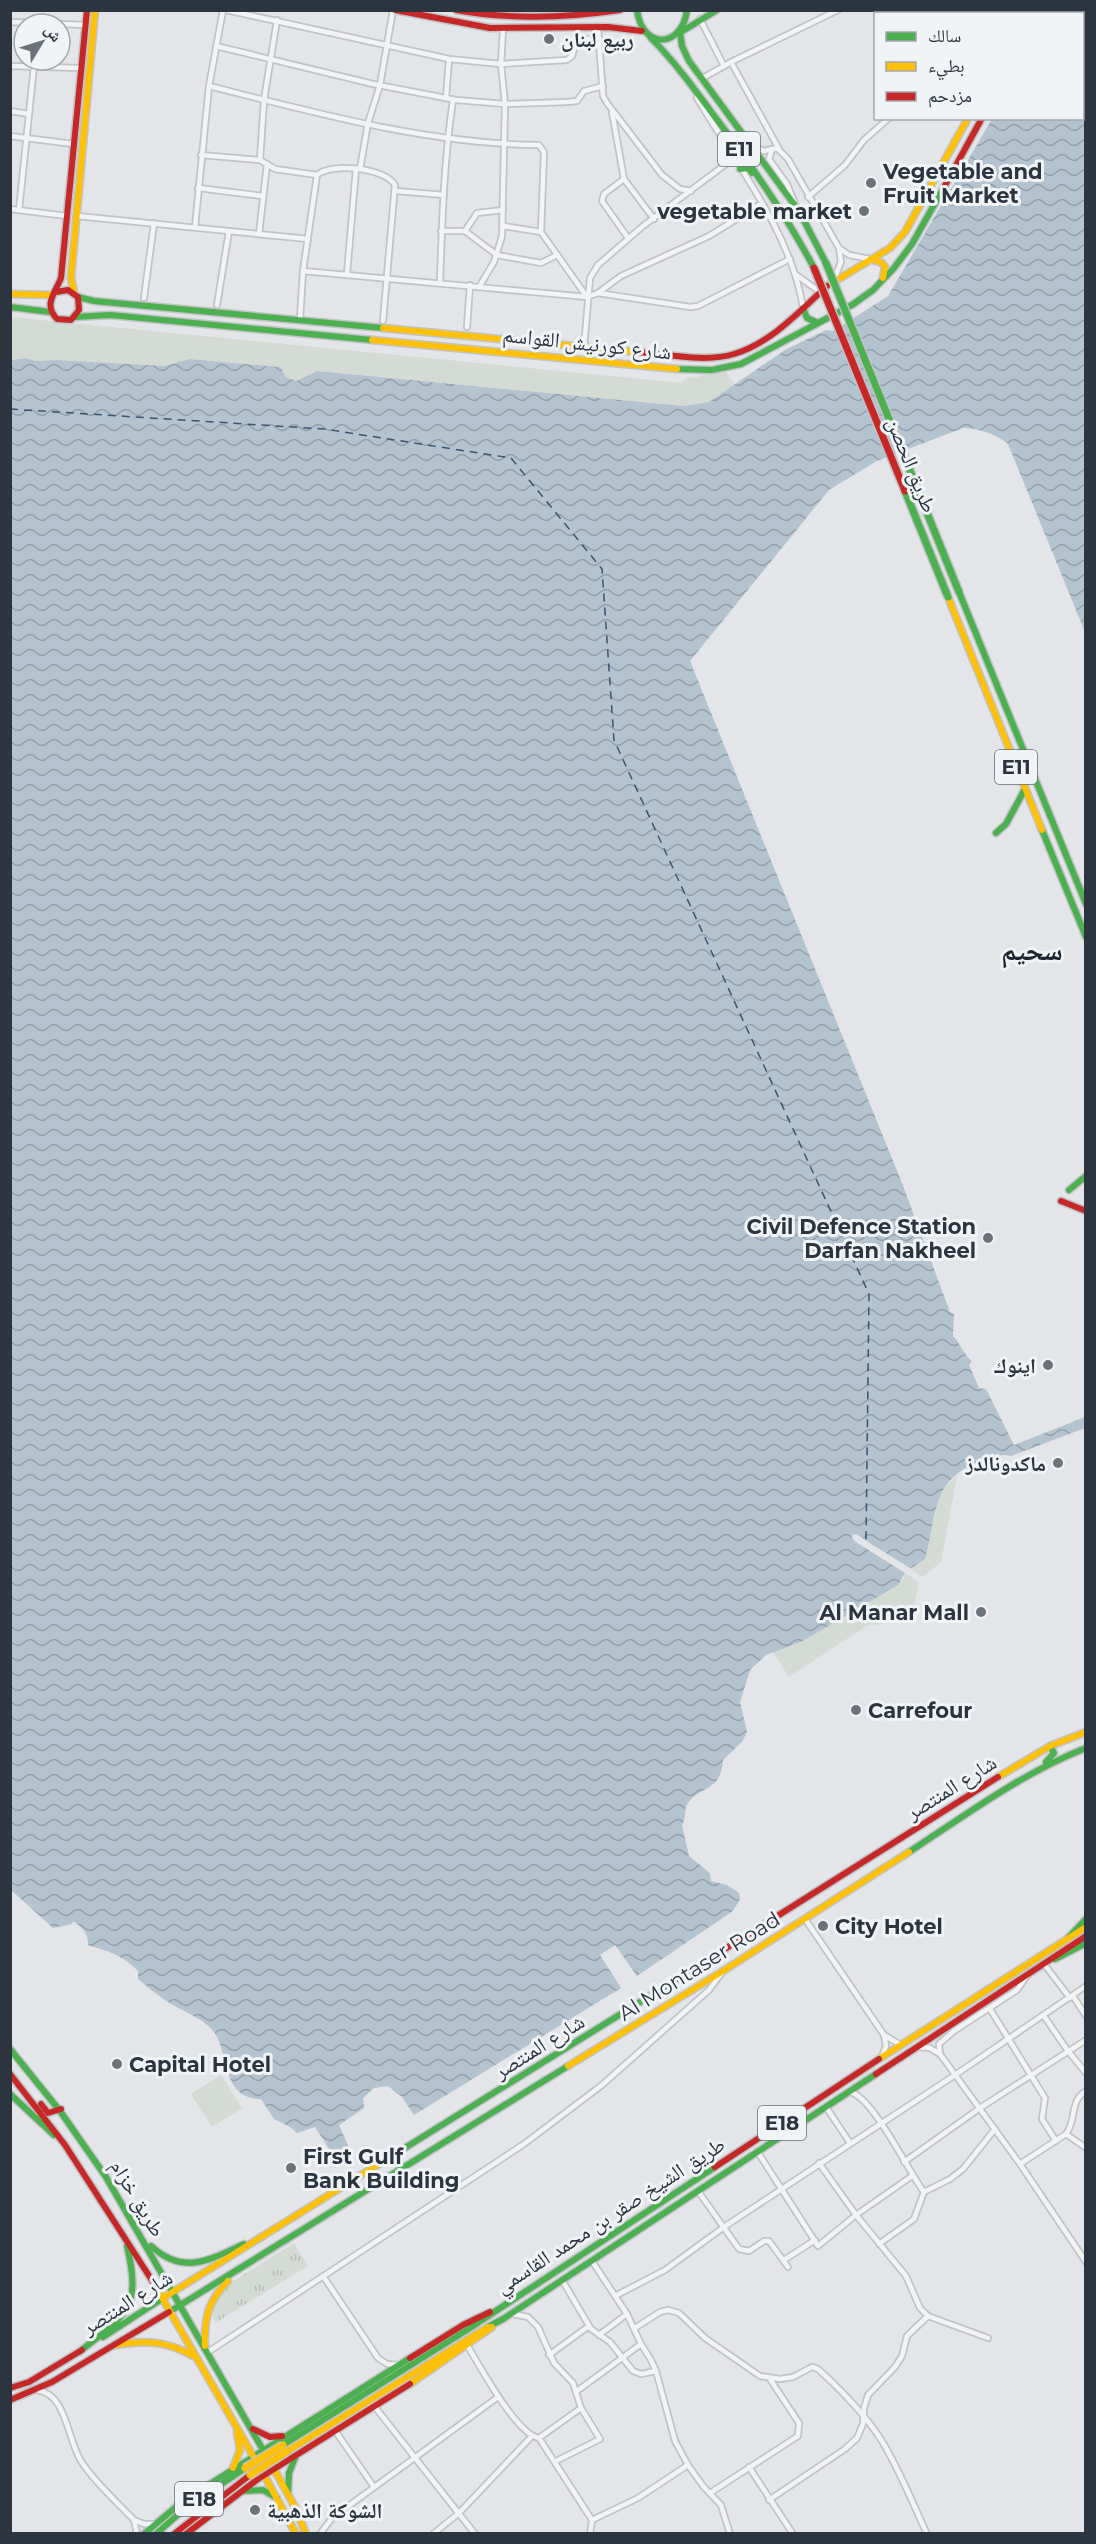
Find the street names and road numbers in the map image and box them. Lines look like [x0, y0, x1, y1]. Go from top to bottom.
road number: E11 [718, 132, 760, 166]
street label: شارع كورنيش القواسم [501, 322, 673, 366]
street label: طريق الحصن [881, 414, 942, 517]
road number: E11 [995, 750, 1037, 784]
street label: شارع المنتصر [900, 1749, 1001, 1826]
street label: Al Montaser Road [614, 1906, 784, 2026]
street label: شارع المنتصر [488, 2008, 589, 2085]
road number: E18 [758, 2106, 806, 2140]
street label: طريق الشيخ صقر بن محمد القاسمي [491, 2131, 732, 2302]
street label: طريق خزام [104, 2155, 171, 2242]
street label: شارع المنتصر [76, 2264, 177, 2341]
road number: E18 [175, 2482, 223, 2516]

